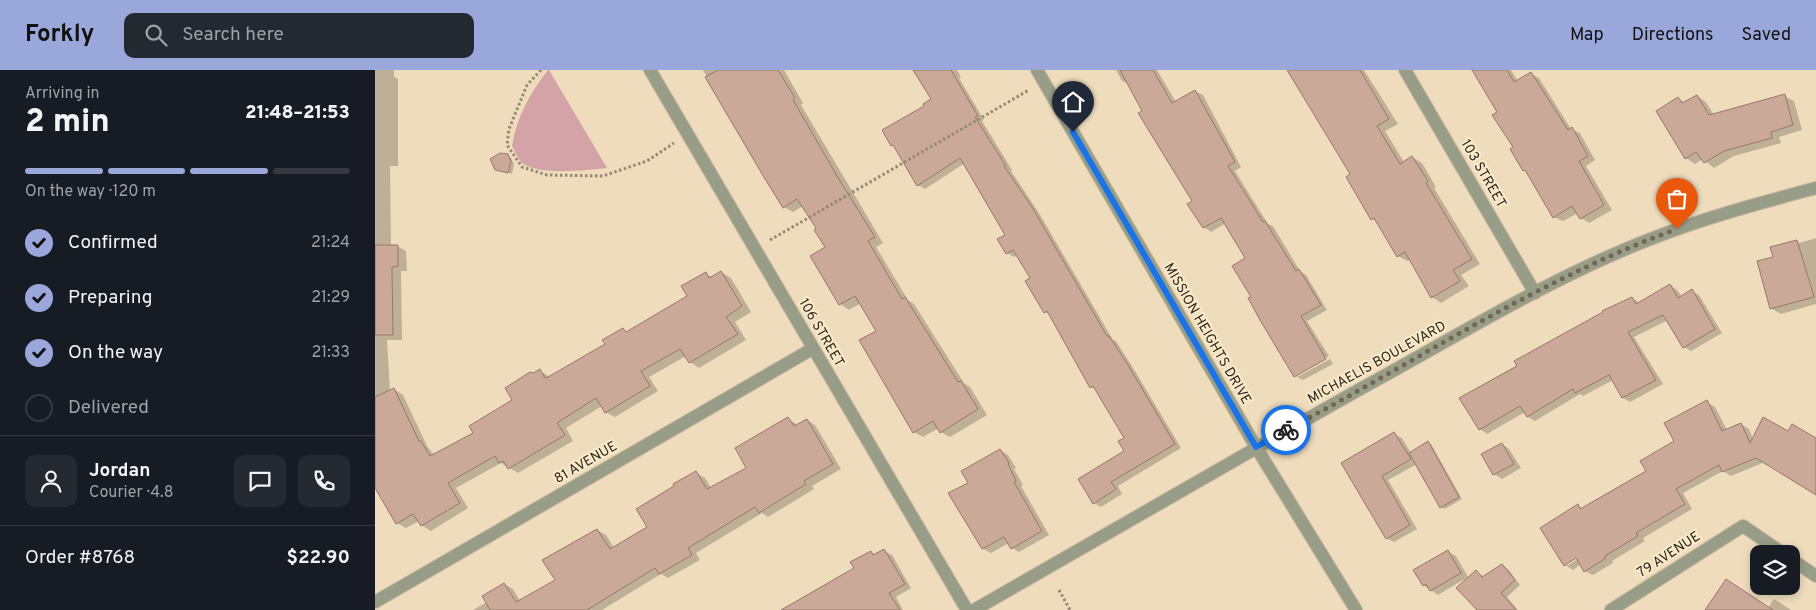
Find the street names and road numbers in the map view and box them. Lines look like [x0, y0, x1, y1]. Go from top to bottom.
street label: 103 STREET [1457, 137, 1509, 211]
street label: MISSION HEIGHTS DRIVE [1160, 260, 1254, 408]
street label: 106 STREET [795, 296, 847, 370]
street label: MICHAELIS BOULEVARD [1305, 318, 1449, 408]
street label: 81 AVENUE [552, 438, 620, 488]
street label: 79 AVENUE [1634, 528, 1704, 582]

